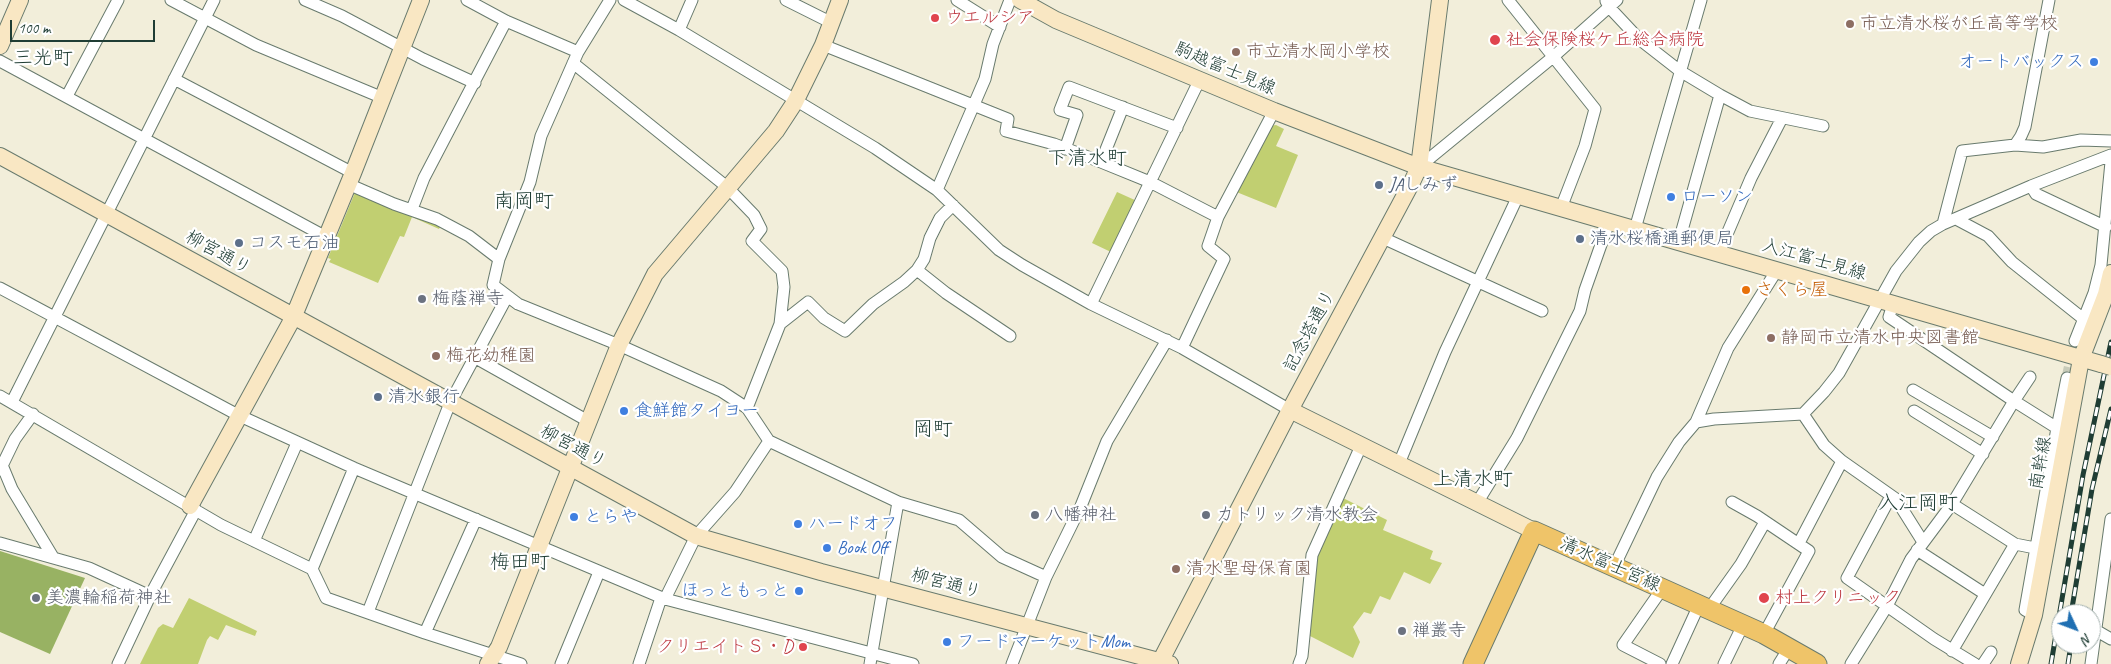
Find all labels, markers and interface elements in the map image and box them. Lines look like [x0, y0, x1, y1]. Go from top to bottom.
place label: ウエルシア [945, 7, 1035, 29]
scale bar [12, 10, 158, 42]
marker: ウエルシア [929, 12, 941, 24]
place label: 市立清水桜が丘高等学校 [1860, 13, 2058, 35]
marker: 市立清水桜が丘高等学校 [1844, 18, 1856, 30]
text: 100 m [18, 19, 50, 38]
place label: 社会保険桜ケ丘総合病院 [1506, 29, 1704, 51]
marker: 社会保険桜ケ丘総合病院 [1488, 33, 1502, 47]
street label: 駒越富士見線 [1171, 38, 1279, 100]
place label: 市立清水岡小学校 [1246, 41, 1390, 63]
marker: 市立清水岡小学校 [1230, 46, 1242, 58]
district label: 三光町 [13, 47, 73, 71]
place label: オートバックス [1958, 51, 2084, 73]
marker: オートバックス [2088, 56, 2100, 68]
district label: 下清水町 [1047, 147, 1127, 171]
place label: JAしみず [1389, 174, 1458, 196]
marker: JAしみず [1373, 179, 1385, 191]
place label: ローソン [1681, 186, 1753, 208]
district label: 南岡町 [494, 190, 554, 214]
marker: ローソン [1665, 191, 1677, 203]
street label: 柳宮通り [181, 226, 255, 280]
place label: 清水桜橋通郵便局 [1590, 228, 1734, 250]
place label: コスモ石油 [249, 232, 339, 254]
marker: 清水桜橋通郵便局 [1574, 233, 1586, 245]
street label: 入江富士見線 [1759, 235, 1869, 285]
marker: コスモ石油 [233, 237, 245, 249]
place label: さくら屋 [1756, 279, 1828, 301]
marker: さくら屋 [1740, 284, 1752, 296]
street label: 記念塔通り [1279, 286, 1341, 376]
place label: 梅蔭禅寺 [432, 288, 504, 310]
marker: 梅蔭禅寺 [416, 293, 428, 305]
place label: 静岡市立清水中央図書館 [1781, 327, 1979, 349]
marker: 静岡市立清水中央図書館 [1765, 332, 1777, 344]
place label: 梅花幼稚園 [446, 345, 536, 367]
marker: 梅花幼稚園 [430, 350, 442, 362]
place label: 清水銀行 [388, 386, 460, 408]
marker: 清水銀行 [372, 391, 384, 403]
place label: 食鮮館タイヨー [634, 400, 759, 422]
marker: 食鮮館タイヨー [618, 405, 630, 417]
district label: 岡町 [913, 418, 953, 442]
street label: 柳宮通り [536, 421, 610, 473]
street label: 南幹線 [2026, 435, 2056, 491]
district label: 上清水町 [1433, 468, 1513, 492]
district label: 入江岡町 [1878, 492, 1958, 516]
place label: 八幡神社 [1045, 504, 1117, 526]
place label: カトリック清水教会 [1216, 504, 1378, 526]
place label: とらや [584, 506, 638, 528]
marker: 八幡神社 [1029, 509, 1041, 521]
marker: カトリック清水教会 [1200, 509, 1212, 521]
marker: とらや [568, 511, 580, 523]
place label: ハードオフ [808, 513, 898, 535]
marker: ハードオフ [792, 518, 804, 530]
street label: 清水富士宮線 [1556, 533, 1664, 597]
place label: Book Off [837, 537, 888, 559]
marker: Book Off [821, 542, 833, 554]
district label: 梅田町 [490, 551, 550, 575]
place label: 清水聖母保育園 [1186, 558, 1312, 580]
marker: 清水聖母保育園 [1170, 563, 1182, 575]
street label: 柳宮通り [908, 564, 984, 604]
place label: ほっともっと [681, 580, 789, 602]
marker: ほっともっと [793, 585, 805, 597]
place label: 美濃輪稲荷神社 [46, 587, 172, 609]
place label: 村上クリニック [1775, 587, 1901, 609]
marker: 村上クリニック [1757, 591, 1771, 605]
marker: 美濃輪稲荷神社 [30, 592, 42, 604]
north arrow [2051, 604, 2101, 654]
place label: 禅叢寺 [1412, 620, 1466, 642]
marker: 禅叢寺 [1396, 625, 1408, 637]
text: N [2077, 630, 2096, 648]
place label: フードマーケットMom [957, 631, 1130, 653]
place label: クリエイトＳ・D [657, 636, 793, 658]
marker: フードマーケットMom [941, 636, 953, 648]
marker: クリエイトＳ・D [797, 641, 809, 653]

